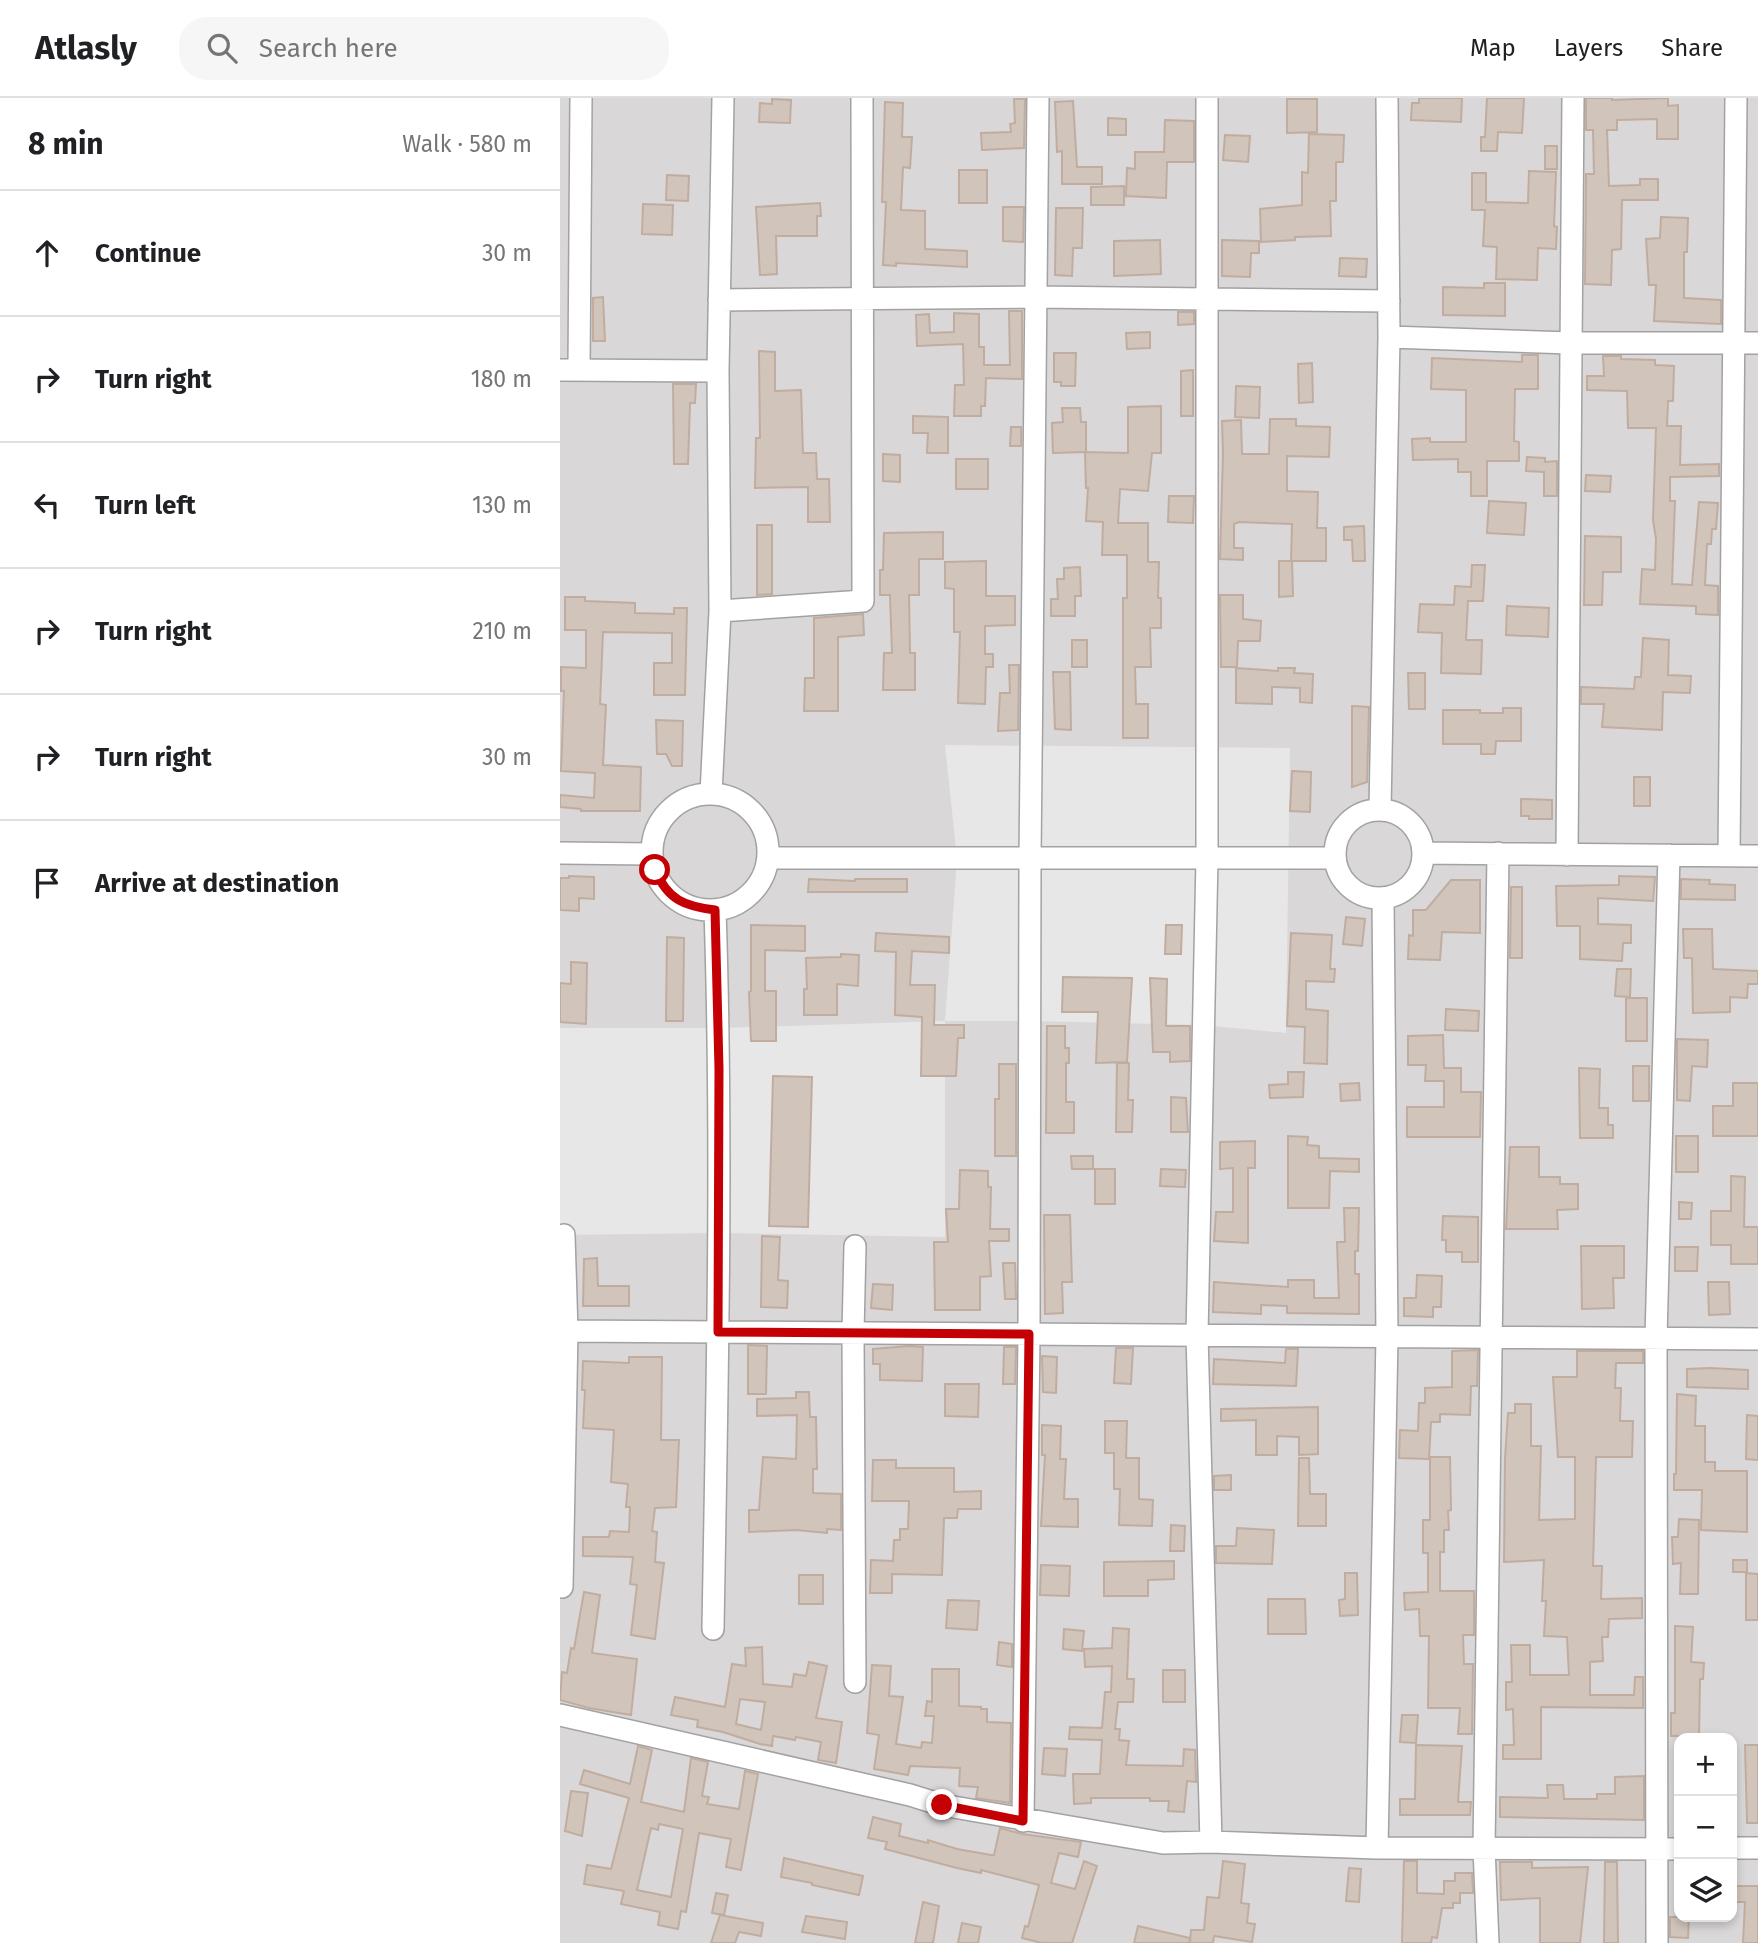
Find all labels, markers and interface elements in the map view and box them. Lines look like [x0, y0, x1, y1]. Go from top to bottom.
search box [179, 17, 669, 80]
text: Atlasly [35, 28, 137, 68]
icon: search [203, 29, 241, 67]
text: Search here [259, 33, 398, 64]
text: Map [1470, 34, 1516, 62]
text: Layers [1554, 34, 1623, 62]
text: Share [1661, 34, 1723, 62]
text: 8 min [28, 126, 104, 162]
text: Walk · 580 m [402, 130, 532, 158]
icon: ahead [28, 234, 66, 272]
text: Continue [95, 238, 201, 269]
text: 30 m [482, 239, 532, 267]
icon: right [28, 360, 66, 398]
text: Turn right [95, 364, 212, 395]
text: 180 m [471, 365, 532, 393]
icon: left [28, 486, 66, 524]
text: Turn left [95, 490, 196, 521]
text: 130 m [472, 491, 532, 519]
icon: right [28, 612, 66, 650]
text: Turn right [95, 616, 212, 647]
text: 210 m [473, 617, 532, 645]
icon: right [28, 738, 66, 776]
text: Turn right [95, 742, 212, 773]
text: 30 m [482, 743, 532, 771]
route start [639, 854, 670, 885]
icon: arrive [28, 864, 66, 902]
text: Arrive at destination [95, 868, 339, 899]
map controls [1674, 1733, 1737, 1922]
button: + [1674, 1733, 1737, 1796]
route end [926, 1789, 957, 1820]
button: − [1674, 1796, 1737, 1859]
button: layers [1674, 1859, 1737, 1922]

